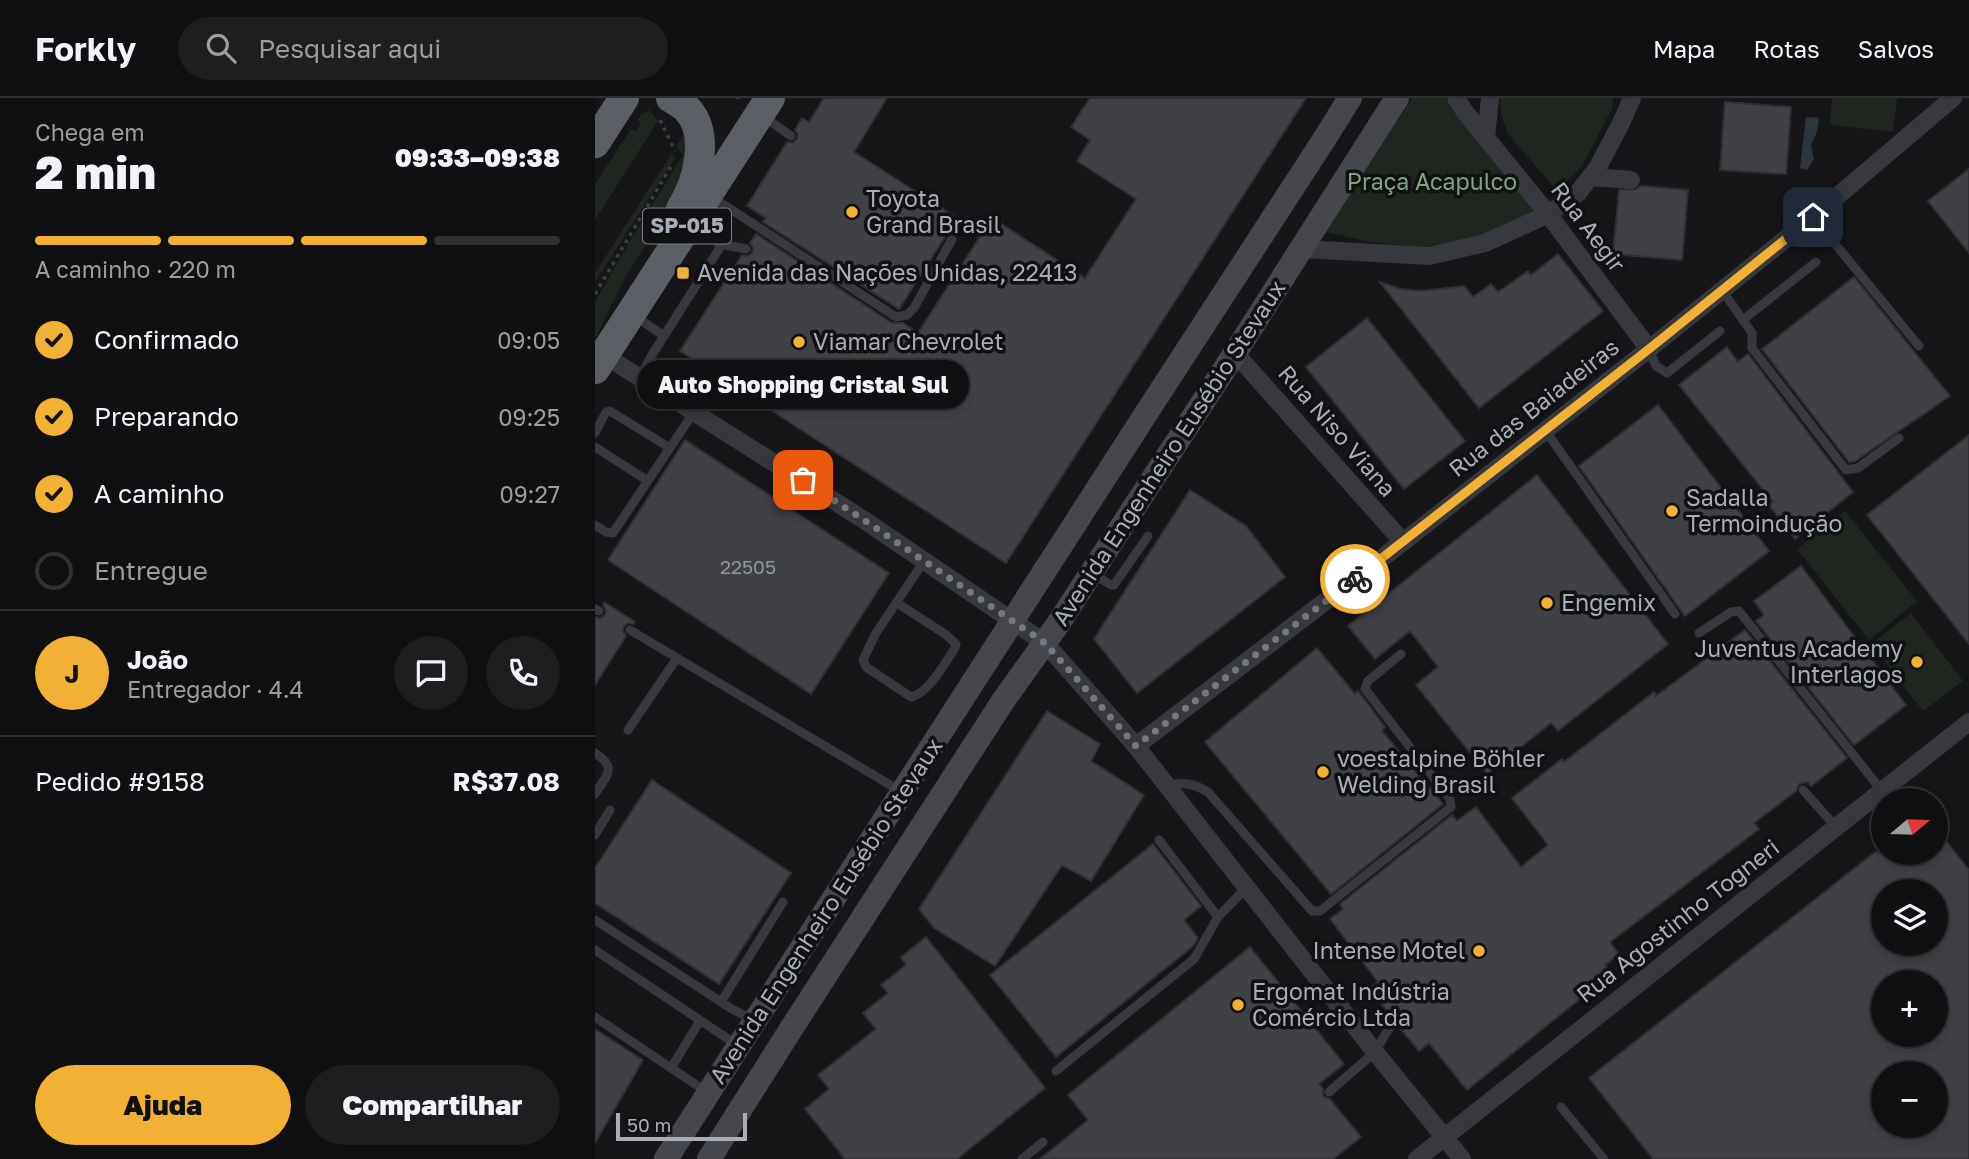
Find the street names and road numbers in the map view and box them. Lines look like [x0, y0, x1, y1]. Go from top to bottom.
street label: Rua Aegir [1546, 176, 1632, 277]
road number: SP-015 [643, 208, 731, 244]
street label: Avenida Engenheiro Eusébio Stevaux [1046, 274, 1291, 630]
street label: Rua das Baiadeiras [1443, 332, 1624, 482]
street label: Rua Niso Viana [1273, 359, 1402, 502]
street label: Avenida Engenheiro Eusébio Stevaux [703, 732, 948, 1088]
street label: Rua Agostinho Togneri [1571, 832, 1784, 1008]

